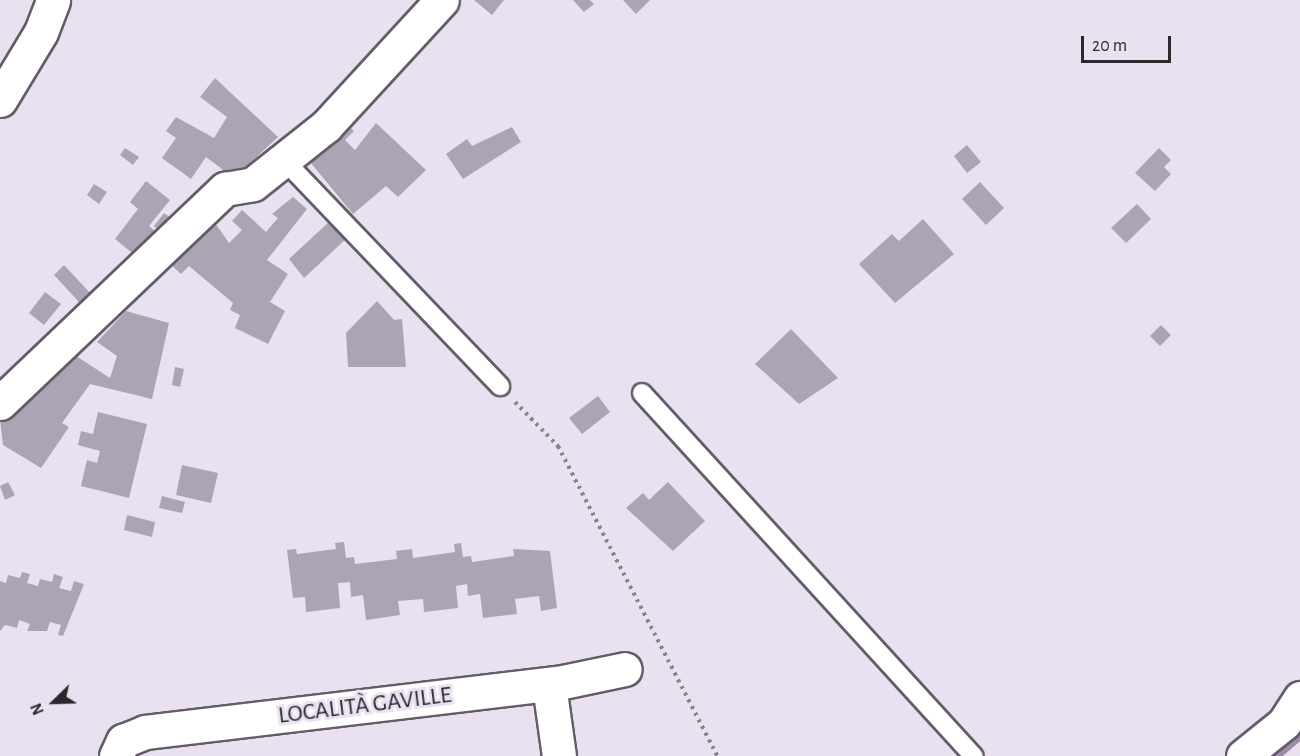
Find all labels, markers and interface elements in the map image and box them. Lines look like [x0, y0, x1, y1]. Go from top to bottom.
scale bar [1084, 24, 1174, 62]
text: 20 m [1092, 37, 1127, 55]
north arrow [24, 672, 84, 732]
street label: LOCALITÀ GAVILLE [277, 681, 453, 731]
text: N [28, 701, 47, 717]

